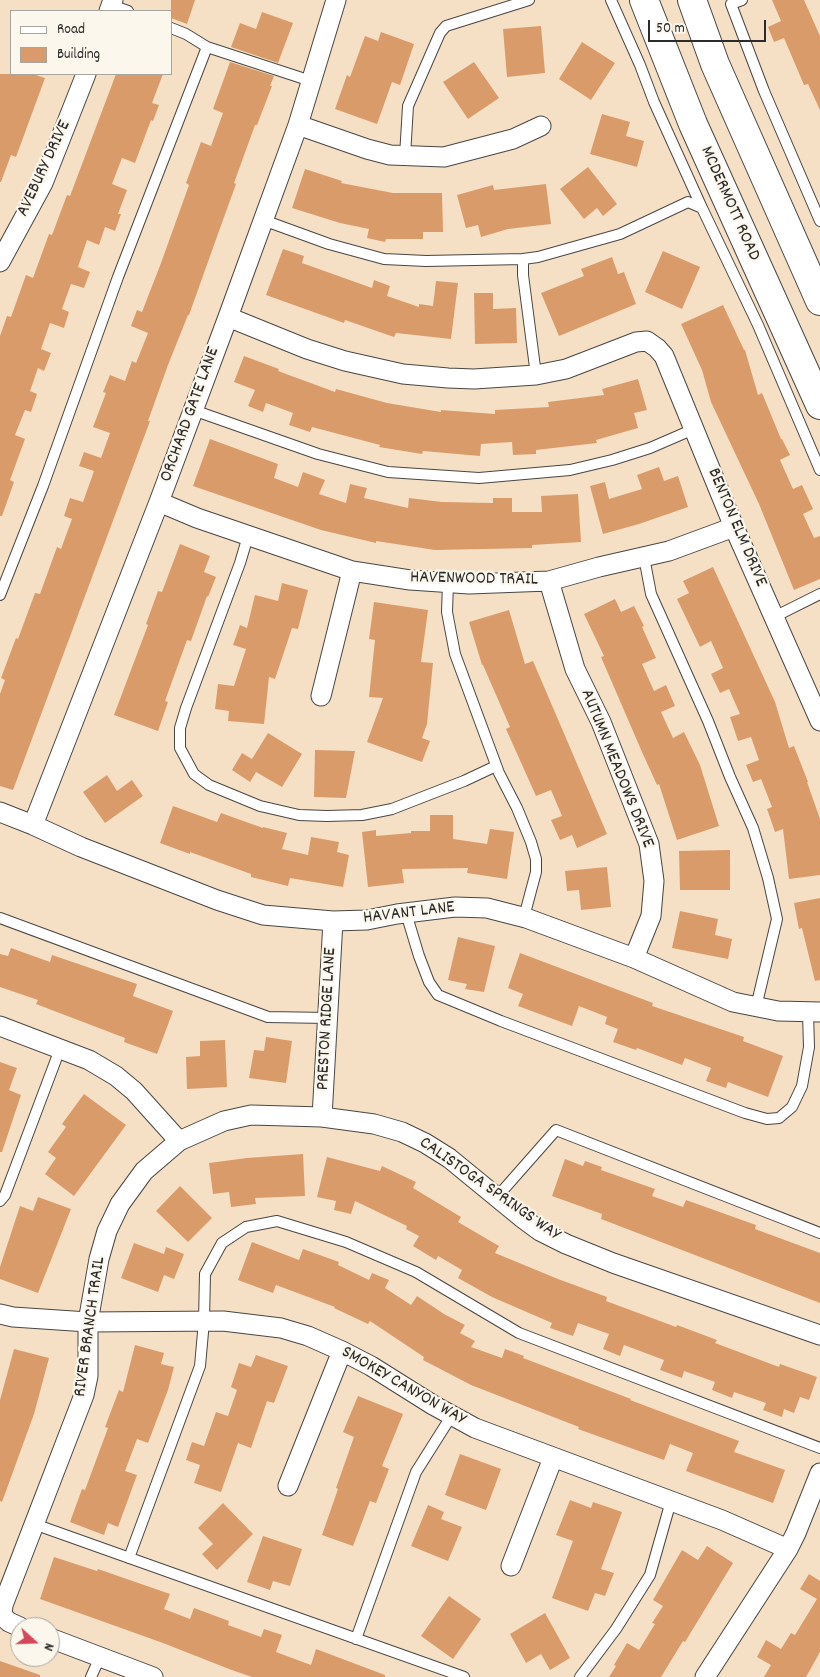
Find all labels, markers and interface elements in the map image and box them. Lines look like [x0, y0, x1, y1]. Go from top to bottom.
legend [10, 10, 172, 75]
scale bar [650, 10, 768, 42]
text: 50 m [656, 18, 685, 40]
text: Road [57, 19, 85, 41]
text: Building [57, 44, 100, 66]
street label: AVEBURY DRIVE [13, 117, 77, 221]
street label: MCDERMOTT ROAD [694, 143, 764, 265]
street label: ORCHARD GATE LANE [157, 345, 225, 485]
street label: BENTON ELM DRIVE [701, 465, 771, 591]
street label: HAVENWOOD TRAIL [410, 568, 538, 592]
street label: AUTUMN MEADOWS DRIVE [574, 687, 658, 851]
street label: HAVANT LANE [362, 898, 456, 930]
street label: PRESTON RIDGE LANE [313, 947, 343, 1091]
street label: CALISTOGA SPRINGS WAY [414, 1133, 564, 1247]
street label: RIVER BRANCH TRAIL [70, 1256, 112, 1398]
street label: SMOKEY CANYON WAY [337, 1343, 469, 1431]
north arrow [10, 1617, 60, 1667]
text: N [38, 1640, 59, 1653]

